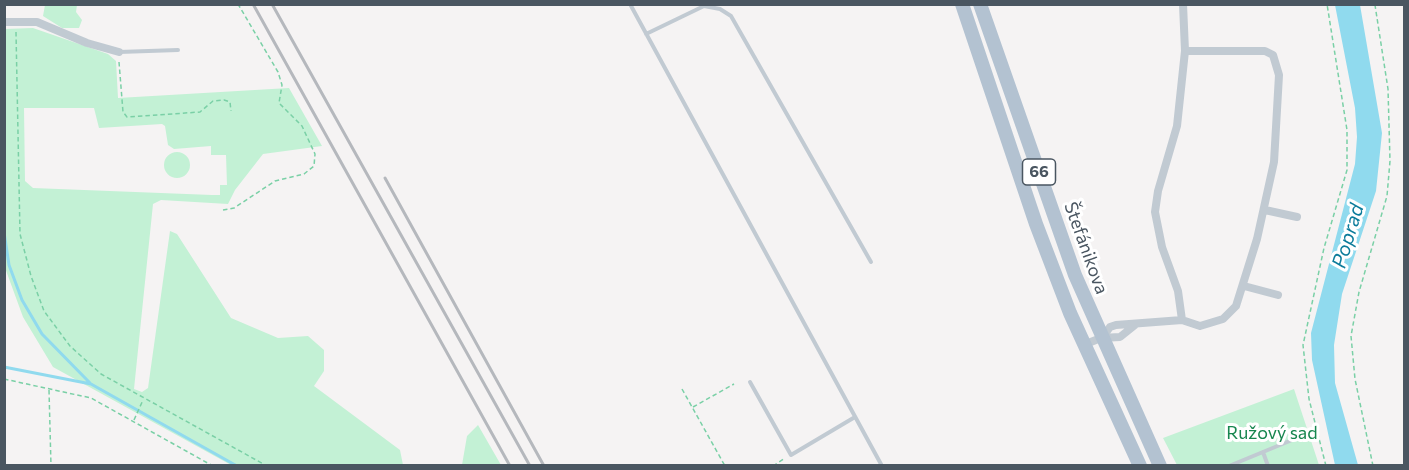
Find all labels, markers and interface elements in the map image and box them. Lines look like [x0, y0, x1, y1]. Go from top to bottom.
road number: 66 [1022, 159, 1056, 185]
street label: Štefánikova [1059, 199, 1113, 297]
water label: Poprad [1327, 201, 1369, 271]
park label: Ružový sad [1226, 422, 1318, 444]

